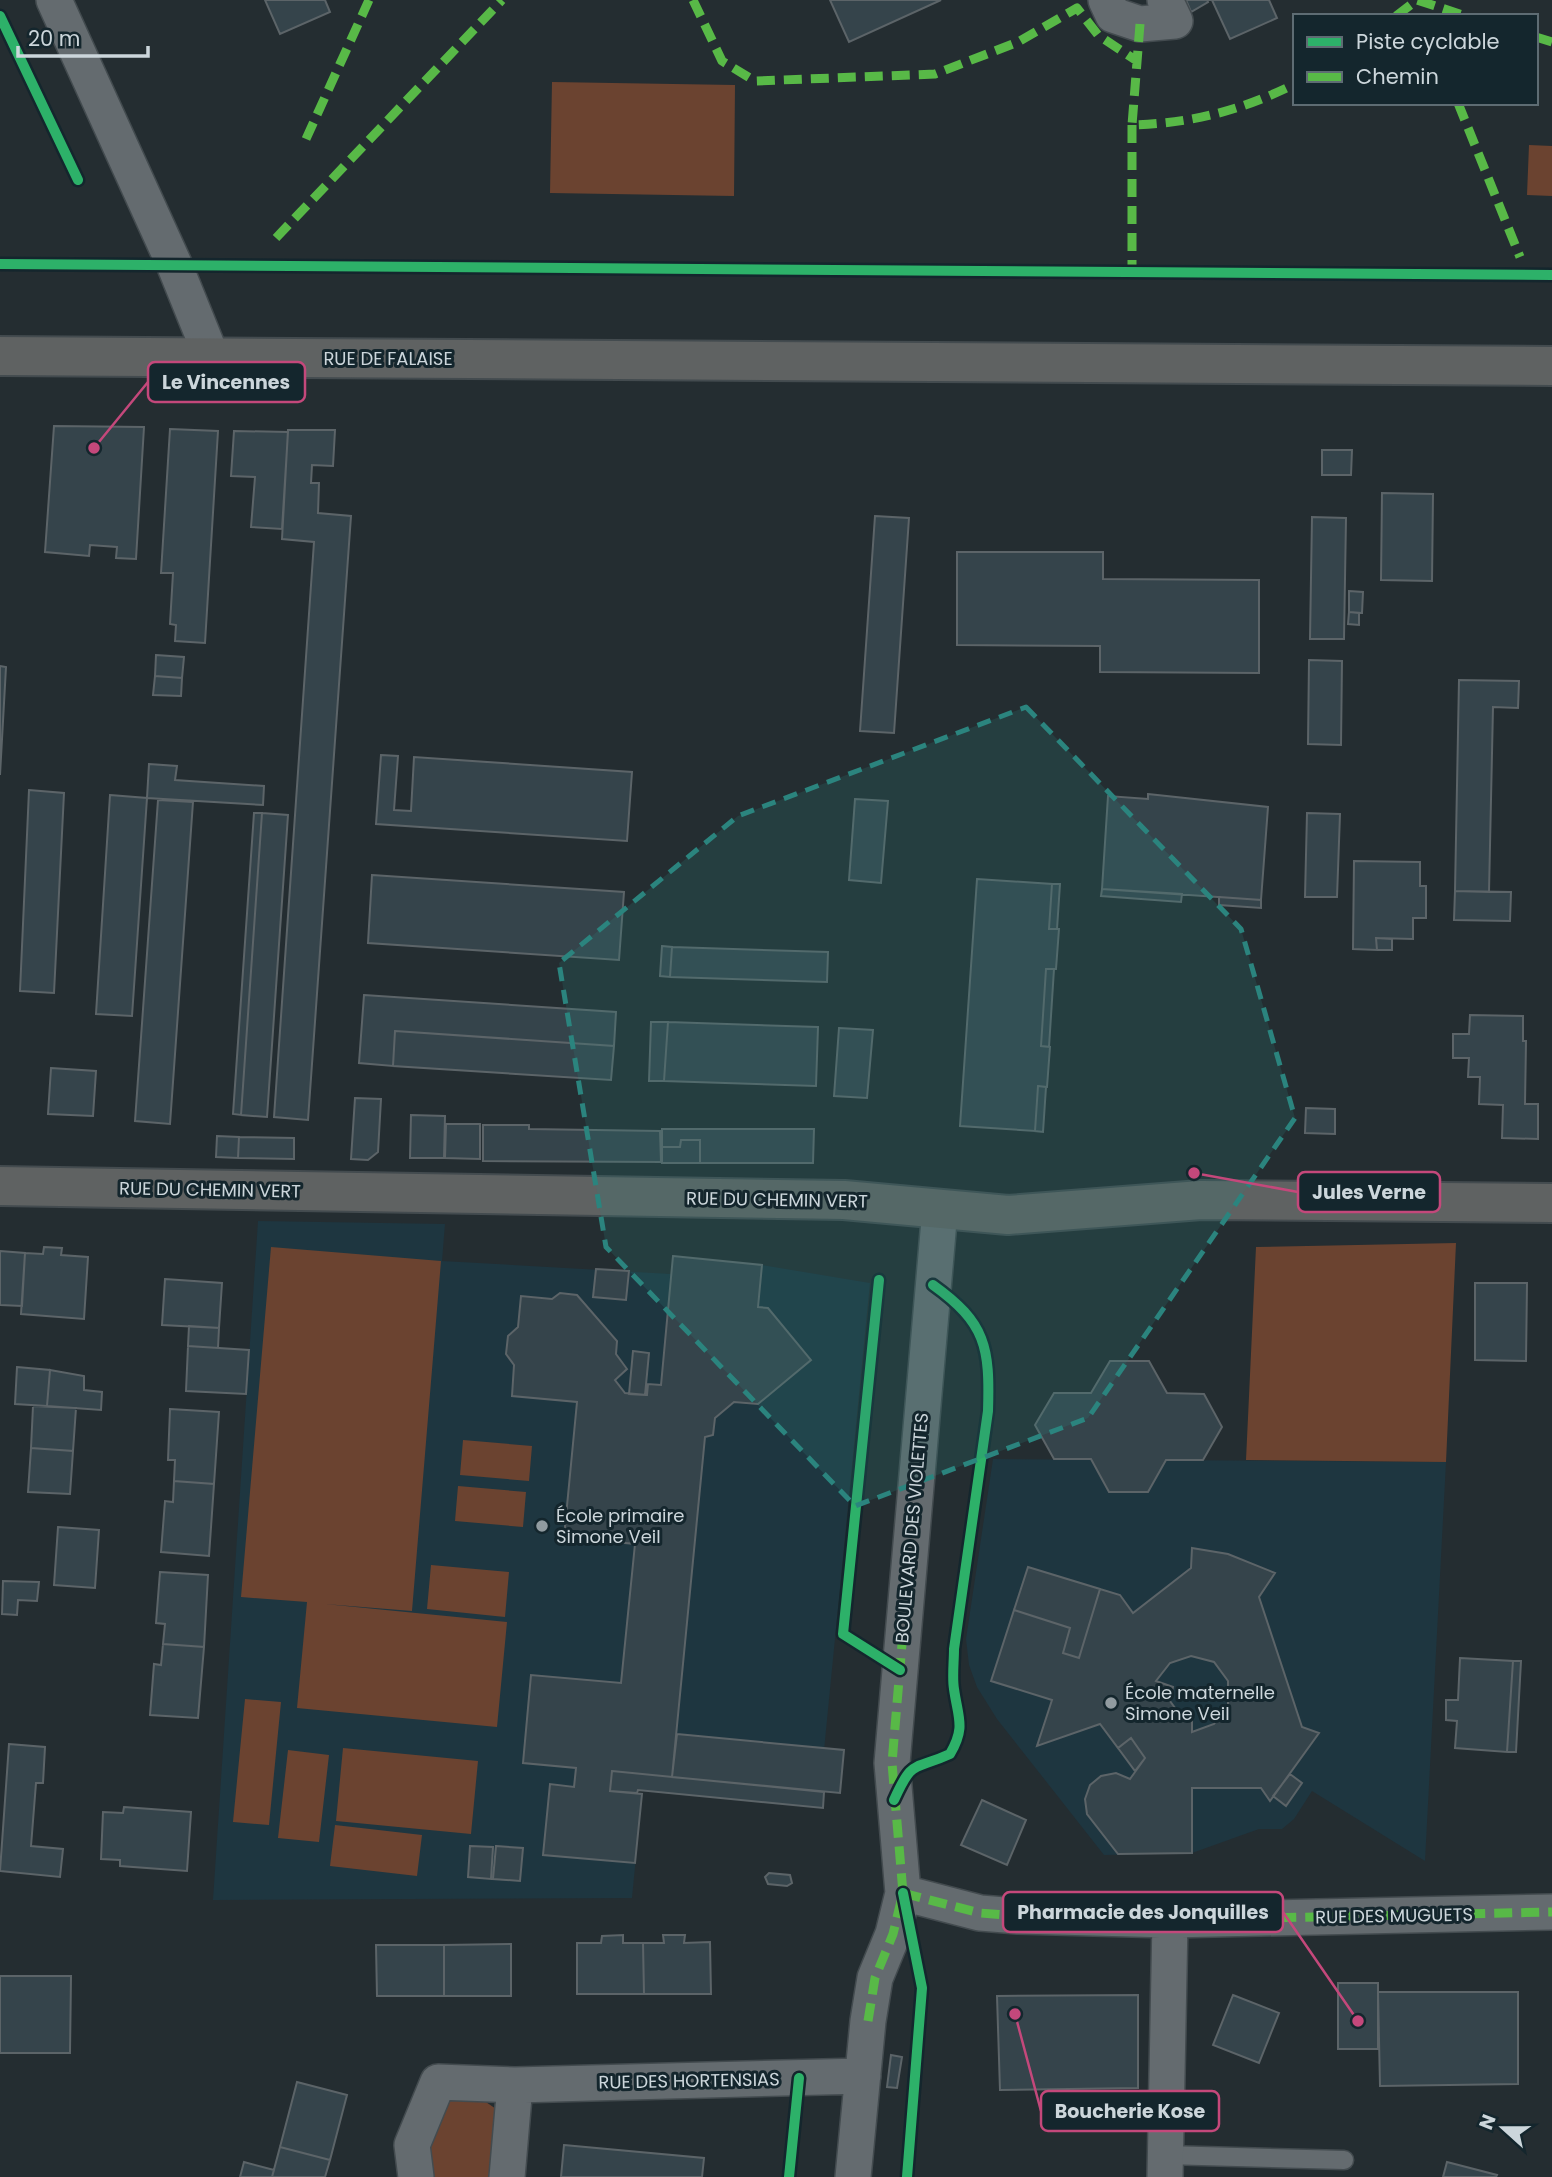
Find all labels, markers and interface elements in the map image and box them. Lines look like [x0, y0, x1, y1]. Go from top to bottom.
scale bar [18, 14, 147, 58]
legend [1293, 14, 1538, 105]
text: 20 m [28, 24, 81, 53]
text: Piste cyclable [1356, 27, 1500, 56]
text: Chemin [1356, 62, 1439, 91]
street label: RUE DE FALAISE [323, 346, 453, 371]
callout: Le Vincennes [148, 362, 305, 402]
text: Le Vincennes [162, 369, 290, 396]
callout: Jules Verne [1298, 1172, 1440, 1212]
street label: RUE DU CHEMIN VERT [119, 1175, 301, 1204]
text: Jules Verne [1312, 1179, 1426, 1206]
street label: RUE DU CHEMIN VERT [686, 1185, 868, 1214]
street label: BOULEVARD DES VIOLETTES [889, 1412, 934, 1644]
place label: École primaire Simone Veil [556, 1503, 684, 1549]
marker: École primaire Simone Veil [534, 1518, 550, 1534]
place label: École maternelle Simone Veil [1125, 1680, 1275, 1726]
marker: École maternelle Simone Veil [1103, 1695, 1119, 1711]
callout: Pharmacie des Jonquilles [1003, 1892, 1283, 1932]
text: Pharmacie des Jonquilles [1017, 1899, 1269, 1926]
street label: RUE DES MUGUETS [1315, 1902, 1473, 1929]
street label: RUE DES HORTENSIAS [598, 2066, 780, 2095]
callout: Boucherie Kose [1041, 2091, 1219, 2131]
north arrow [1468, 2093, 1538, 2163]
text: Boucherie Kose [1055, 2098, 1206, 2125]
text: N [1472, 2111, 1503, 2134]

